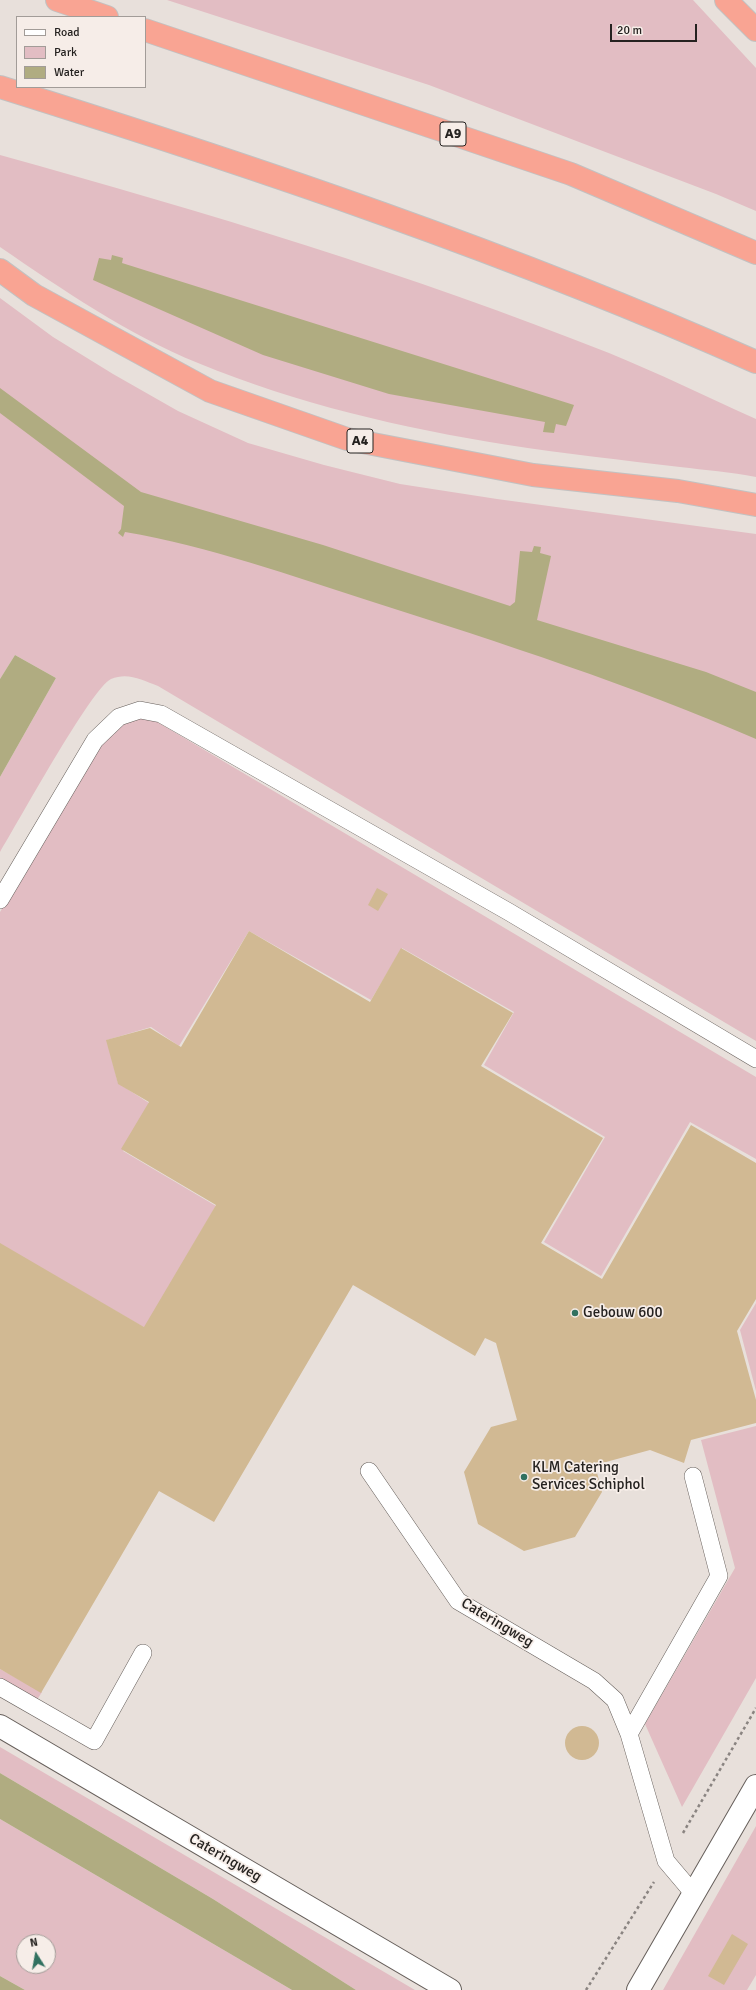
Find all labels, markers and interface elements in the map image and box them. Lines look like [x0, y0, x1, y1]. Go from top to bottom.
legend [16, 16, 146, 88]
scale bar [612, 16, 699, 42]
text: 20 m [617, 23, 642, 38]
text: Road [54, 25, 80, 40]
text: Park [54, 45, 77, 60]
text: Water [54, 65, 84, 80]
road number: A9 [440, 122, 466, 146]
road number: A4 [347, 429, 373, 453]
place label: Gebouw 600 [583, 1304, 663, 1322]
marker: Gebouw 600 [570, 1308, 580, 1318]
place label: KLM Catering Services Schiphol [532, 1459, 645, 1494]
marker: KLM Catering Services Schiphol [519, 1472, 529, 1482]
street label: Cateringweg [458, 1594, 536, 1652]
street label: Cateringweg [185, 1830, 265, 1886]
north arrow [16, 1934, 56, 1974]
text: N [29, 1936, 39, 1950]

